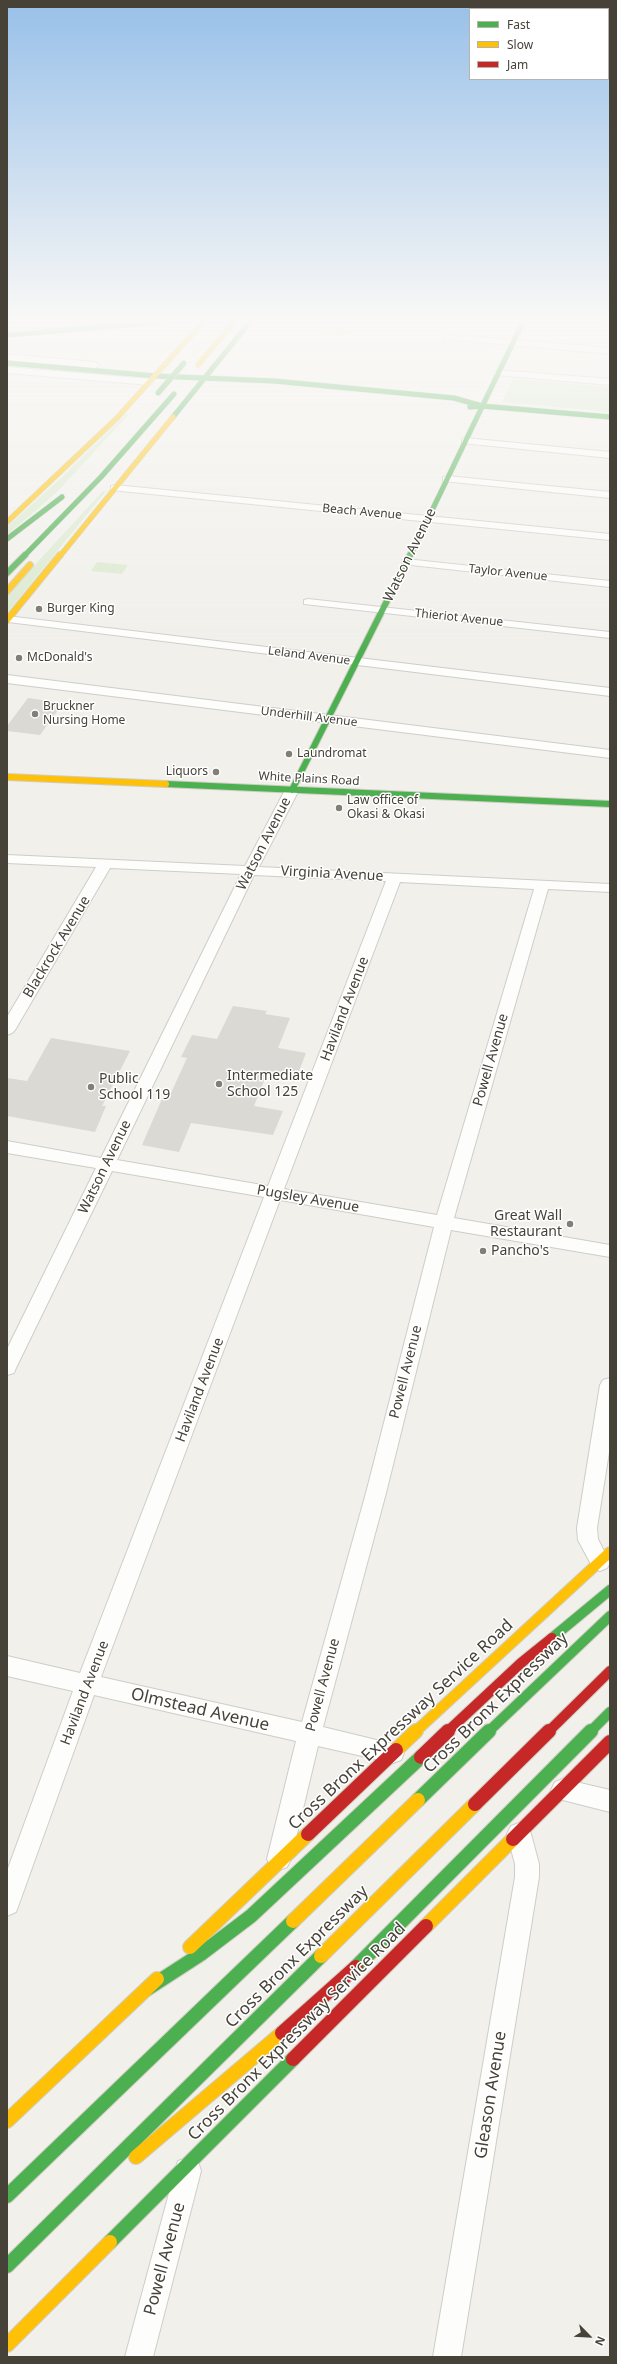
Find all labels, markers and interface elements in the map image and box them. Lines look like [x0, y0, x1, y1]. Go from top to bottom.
legend [469, 8, 609, 80]
text: Fast [507, 16, 530, 33]
text: Slow [507, 36, 533, 53]
text: Jam [507, 56, 528, 73]
street label: Beach Avenue [322, 501, 402, 523]
street label: Watson Avenue [380, 505, 440, 605]
street label: Taylor Avenue [468, 562, 548, 584]
place label: Burger King [47, 602, 115, 616]
marker: Burger King [34, 604, 44, 614]
street label: Thieriot Avenue [414, 606, 504, 630]
street label: Leland Avenue [267, 644, 351, 668]
place label: McDonald's [27, 651, 92, 665]
marker: McDonald's [14, 653, 24, 663]
place label: Bruckner Nursing Home [43, 700, 125, 728]
street label: Underhill Avenue [260, 704, 358, 730]
marker: Bruckner Nursing Home [30, 709, 40, 719]
place label: Laundromat [297, 747, 366, 761]
marker: Laundromat [284, 749, 294, 759]
place label: Liquors [166, 765, 208, 779]
marker: Liquors [211, 767, 221, 777]
street label: White Plains Road [258, 769, 360, 789]
place label: Law office of Okasi & Okasi [347, 794, 425, 822]
street label: Watson Avenue [233, 795, 295, 893]
marker: Law office of Okasi & Okasi [334, 803, 344, 813]
street label: Virginia Avenue [280, 863, 384, 885]
street label: Blackrock Avenue [20, 893, 94, 1001]
street label: Haviland Avenue [317, 954, 373, 1064]
street label: Powell Avenue [470, 1012, 512, 1108]
place label: Intermediate School 125 [227, 1068, 313, 1100]
place label: Public School 119 [99, 1071, 170, 1104]
marker: Intermediate School 125 [214, 1079, 224, 1089]
marker: Public School 119 [86, 1082, 96, 1092]
street label: Watson Avenue [75, 1117, 135, 1217]
street label: Pugsley Avenue [256, 1182, 360, 1216]
place label: Great Wall Restaurant [490, 1208, 562, 1240]
marker: Great Wall Restaurant [565, 1219, 575, 1229]
place label: Pancho's [491, 1243, 549, 1259]
marker: Pancho's [478, 1246, 488, 1256]
street label: Powell Avenue [386, 1324, 426, 1420]
street label: Haviland Avenue [172, 1335, 228, 1445]
street label: Cross Bronx Expressway Service Road [284, 1615, 518, 1835]
street label: Cross Bronx Expressway [419, 1628, 573, 1778]
street label: Powell Avenue [303, 1637, 343, 1733]
street label: Haviland Avenue [57, 1638, 113, 1748]
street label: Olmstead Avenue [129, 1684, 271, 1736]
street label: Cross Bronx Expressway [221, 1881, 373, 2033]
street label: Cross Bronx Expressway Service Road [184, 1919, 410, 2145]
street label: Gleason Avenue [471, 2030, 511, 2160]
street label: Powell Avenue [140, 2200, 190, 2318]
north arrow [569, 2316, 609, 2356]
text: N [592, 2334, 609, 2348]

